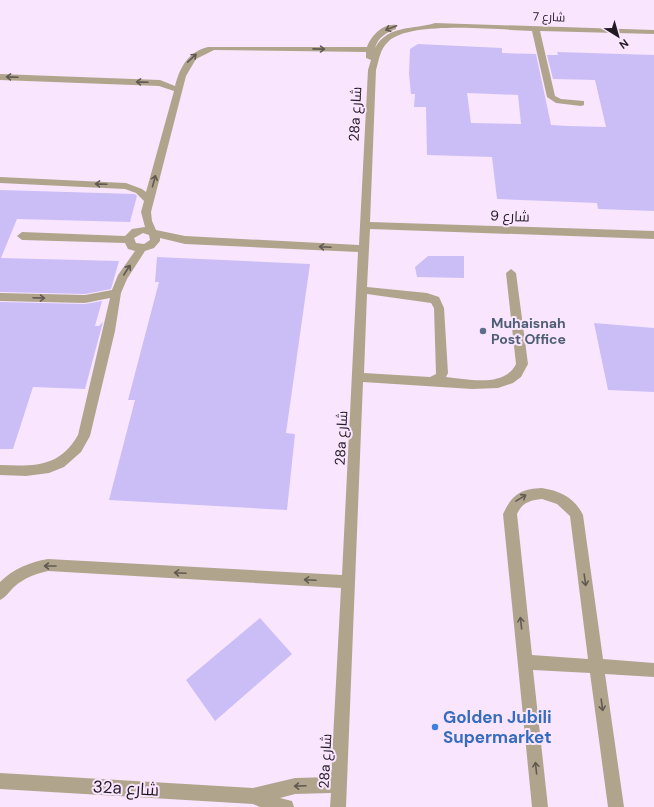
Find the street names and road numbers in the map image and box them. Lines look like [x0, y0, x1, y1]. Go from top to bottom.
street label: شارع 7 [532, 8, 566, 26]
street label: 28a شارع [345, 86, 365, 142]
street label: شارع 9 [490, 206, 530, 226]
street label: 28a شارع [331, 410, 351, 466]
street label: 28a شارع [315, 733, 335, 789]
street label: 32a شارع [92, 775, 160, 802]

